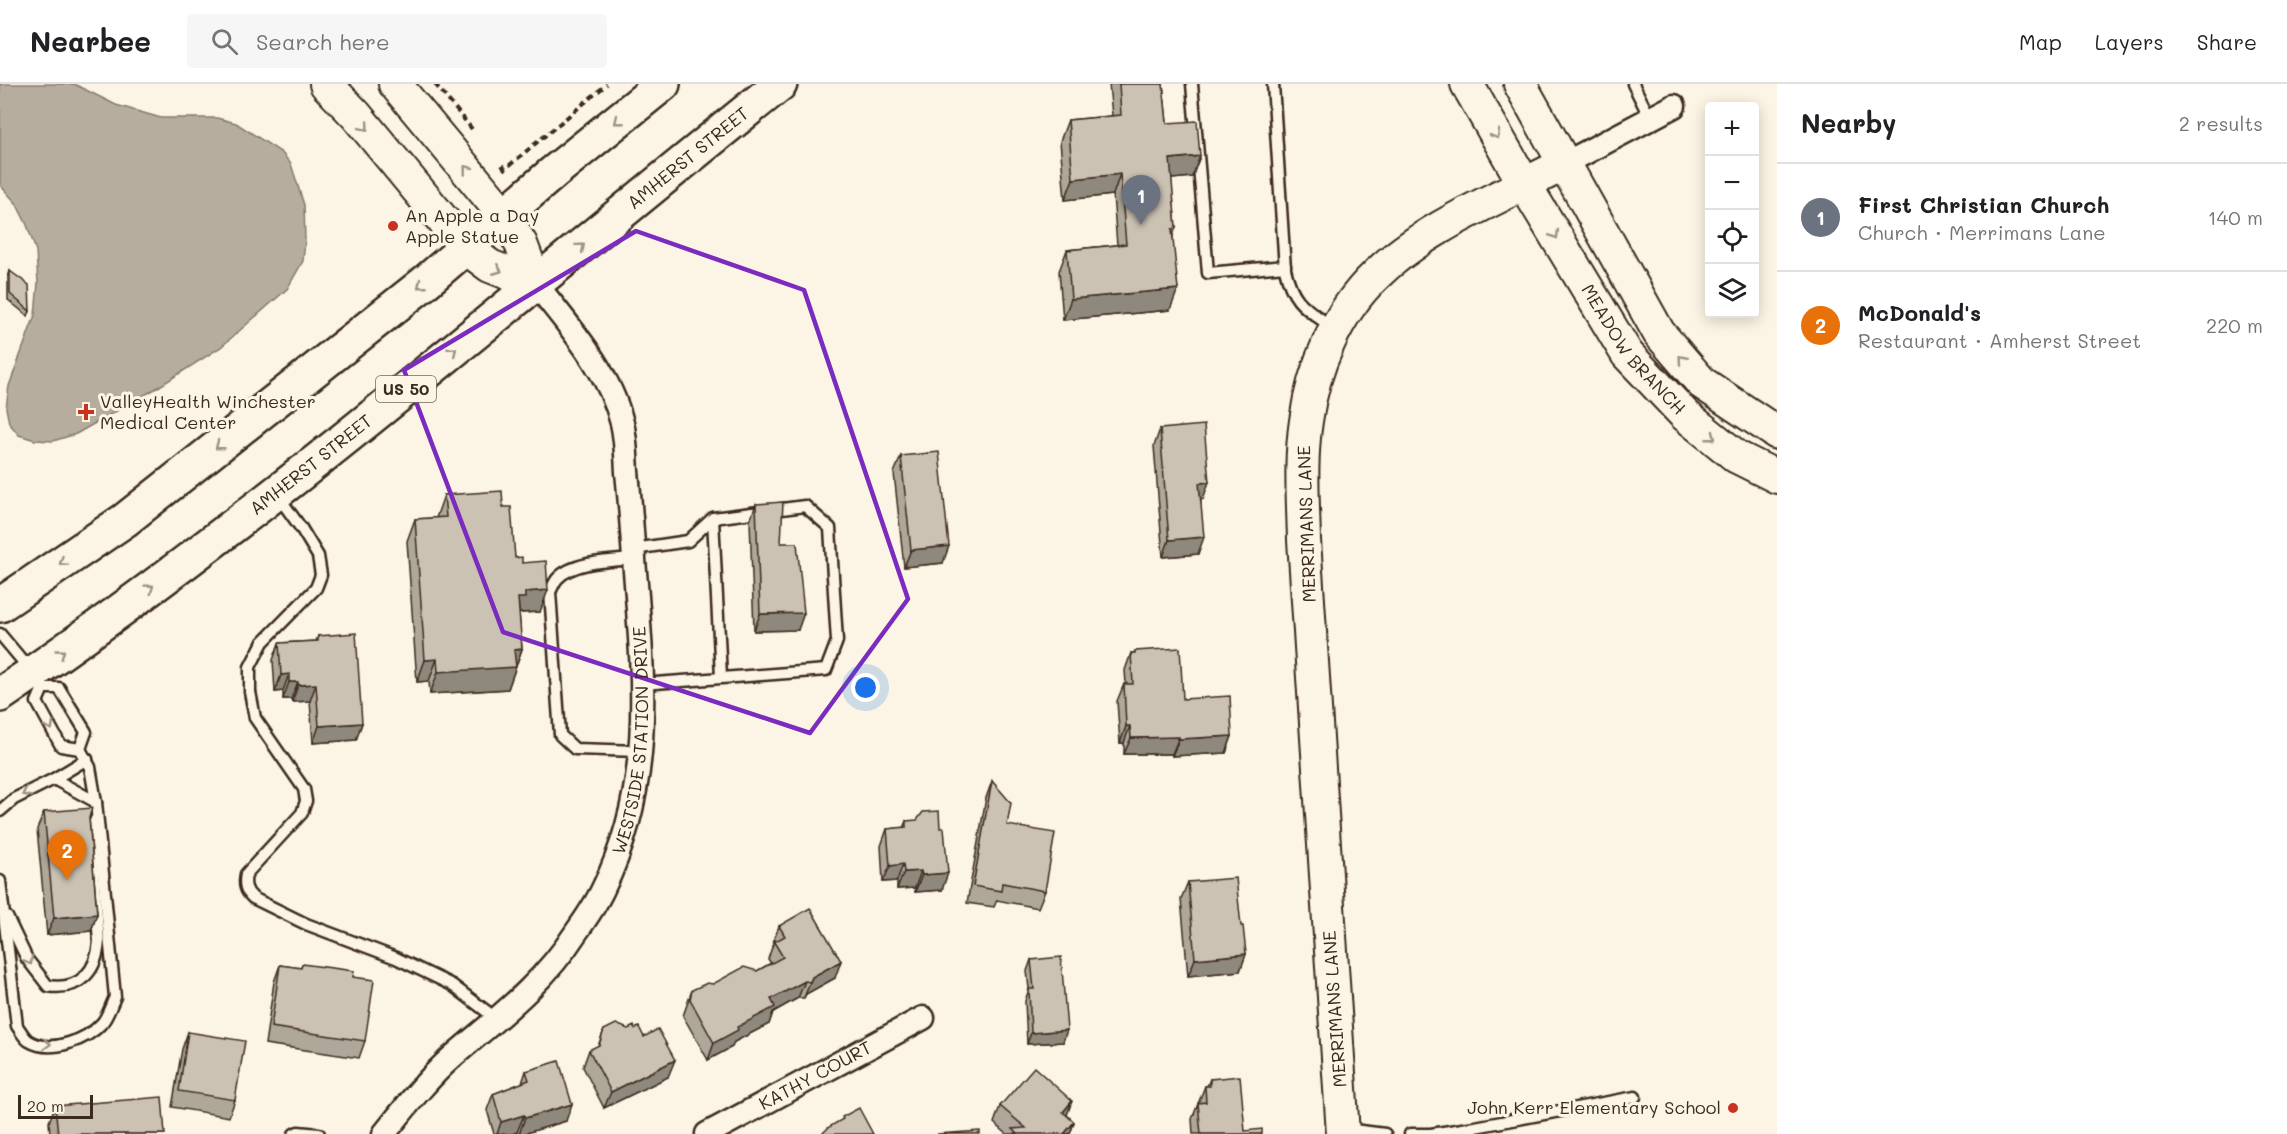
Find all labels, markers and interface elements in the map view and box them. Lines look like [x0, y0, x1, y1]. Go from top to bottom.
search box [187, 14, 607, 68]
text: Nearbee [30, 23, 151, 59]
icon: search [208, 25, 241, 58]
text: Search here [256, 27, 390, 56]
text: Map [2019, 28, 2062, 55]
text: Layers [2095, 28, 2164, 55]
text: Share [2197, 28, 2257, 55]
street label: AMHERST STREET [622, 101, 753, 214]
map controls [1705, 102, 1759, 318]
button: + [1705, 102, 1759, 156]
text: Nearby [1801, 106, 1896, 140]
text: 2 results [2179, 110, 2263, 136]
one-way arrow [613, 113, 624, 124]
one-way arrow [358, 120, 369, 131]
one-way arrow [1489, 128, 1500, 139]
button: − [1705, 156, 1759, 210]
one-way arrow [463, 165, 474, 176]
pin: 1 [1122, 176, 1160, 225]
text: First Christian Church [1858, 190, 2109, 219]
place label: An Apple a Day Apple Statue [405, 203, 539, 248]
text: 1 [1816, 204, 1825, 230]
text: 140 m [2208, 204, 2263, 230]
button: locate [1705, 210, 1759, 264]
marker: An Apple a Day Apple Statue [386, 219, 400, 233]
text: Church · Merrimans Lane [1858, 219, 2106, 245]
one-way arrow [1548, 229, 1560, 239]
one-way arrow [574, 243, 585, 254]
one-way arrow [492, 263, 503, 275]
button: layers [1705, 264, 1759, 318]
one-way arrow [417, 278, 428, 289]
street label: MEADOW BRANCH [1576, 279, 1691, 420]
text: McDonald's [1858, 298, 1981, 327]
text: 2 [1815, 312, 1826, 338]
text: 220 m [2206, 312, 2263, 338]
text: Restaurant · Amherst Street [1858, 327, 2141, 353]
one-way arrow [446, 348, 457, 359]
one-way arrow [1678, 355, 1689, 366]
road number: US 50 [376, 376, 436, 402]
place label: ValleyHealth Winchester Medical Center [100, 389, 316, 434]
marker: ValleyHealth Winchester Medical Center [77, 403, 95, 421]
street label: AMHERST STREET [244, 408, 377, 520]
one-way arrow [1705, 429, 1716, 440]
one-way arrow [215, 438, 226, 449]
street label: MERRIMANS LANE [1291, 445, 1321, 603]
one-way arrow [58, 555, 69, 566]
one-way arrow [143, 584, 154, 595]
street label: WESTSIDE STATION DRIVE [606, 626, 653, 857]
one-way arrow [55, 649, 66, 660]
your location [851, 673, 880, 702]
one-way arrow [42, 719, 54, 730]
one-way arrow [21, 786, 32, 798]
pin: 2 [48, 830, 86, 880]
street label: MERRIMANS LANE [1317, 930, 1351, 1088]
one-way arrow [22, 955, 33, 965]
street label: KATHY COURT [754, 1035, 875, 1115]
one-way arrow [43, 1038, 52, 1051]
scale bar [18, 1092, 93, 1120]
text: 20 m [27, 1095, 64, 1116]
place label: John Kerr Elementary School [1467, 1095, 1721, 1119]
marker: John Kerr Elementary School [1726, 1101, 1740, 1115]

